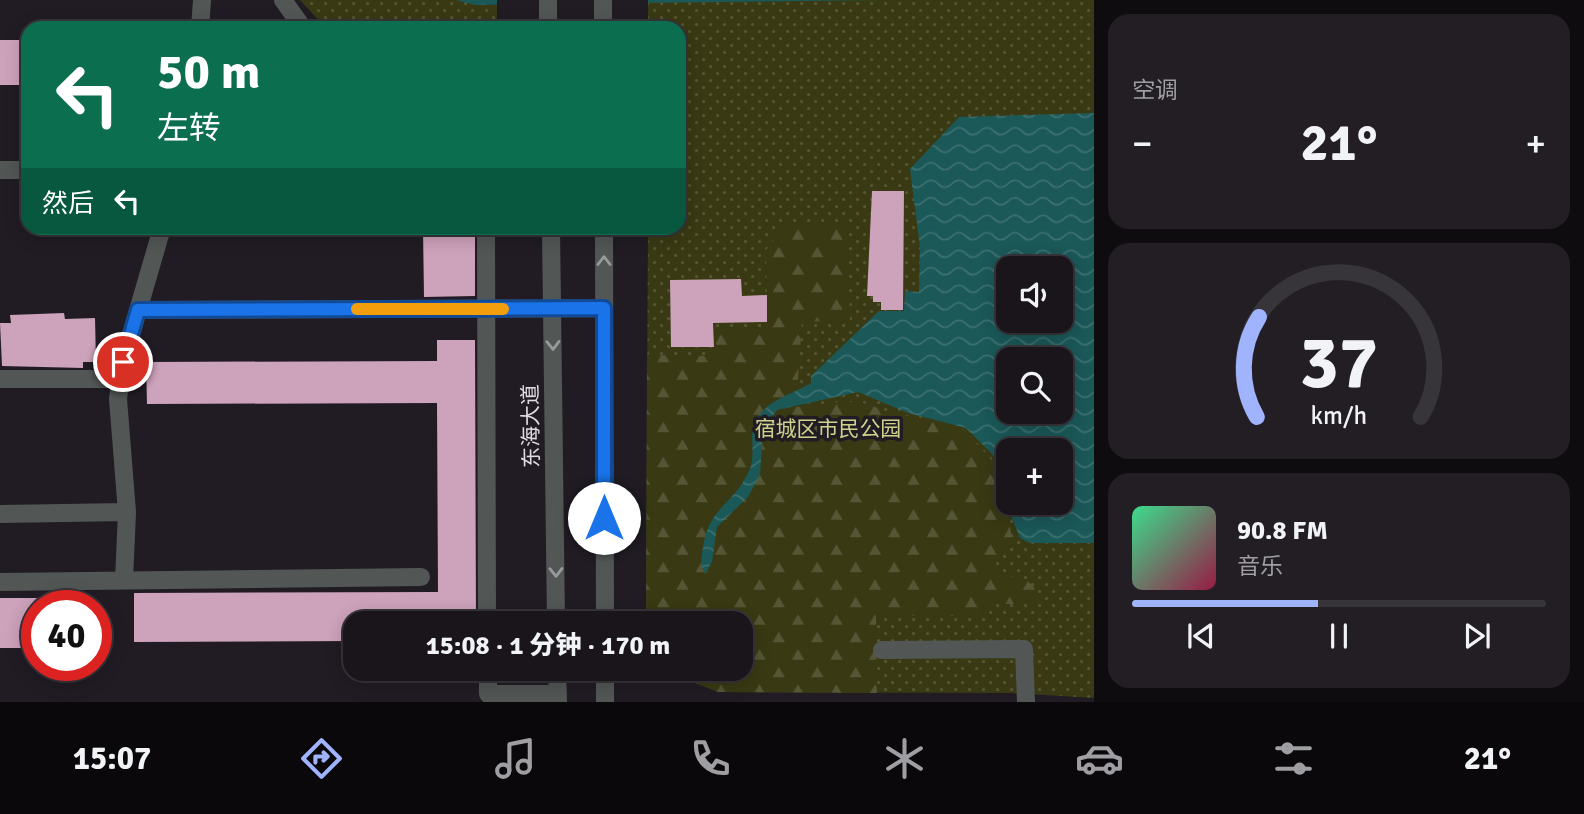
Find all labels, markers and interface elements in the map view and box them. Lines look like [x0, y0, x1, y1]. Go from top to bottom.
text: 50 m [157, 42, 260, 102]
icon: left [42, 49, 133, 140]
text: 空调 [1132, 76, 1178, 105]
text: 左转 [157, 109, 221, 148]
text: 21° [1301, 111, 1377, 175]
text: − [1132, 120, 1153, 167]
text: + [1525, 120, 1546, 167]
icon: left [108, 182, 146, 220]
text: 然后 [42, 188, 94, 220]
one-way arrow [596, 255, 612, 266]
map controls [996, 256, 1073, 515]
button: sound [996, 256, 1073, 333]
text: 37 [1300, 319, 1378, 408]
pin [93, 332, 153, 392]
one-way arrow [545, 339, 560, 350]
icon: arrive [104, 343, 142, 381]
button: search [996, 347, 1073, 424]
street label: 东海大道 [517, 384, 545, 468]
text: km/h [1311, 400, 1367, 431]
park label: 宿城区市民公园 [755, 416, 902, 442]
button: + [996, 438, 1073, 515]
position arrow [567, 481, 641, 555]
text: 90.8 FM [1237, 515, 1328, 547]
text: 音乐 [1237, 552, 1283, 581]
one-way arrow [548, 567, 564, 578]
speed limit sign: 40 [21, 590, 112, 681]
icon: previous [1182, 617, 1220, 655]
icon: pause [1320, 617, 1358, 655]
icon: next [1458, 617, 1496, 655]
text: 15:08 · 1 分钟 · 170 m [426, 630, 670, 662]
icon: directions [297, 734, 346, 783]
icon: music [491, 734, 540, 783]
icon: phone [686, 734, 735, 783]
icon: climate [880, 734, 929, 783]
icon: car [1075, 734, 1124, 783]
icon: filters [1269, 734, 1318, 783]
text: 15:07 [73, 739, 151, 778]
text: 21° [1464, 739, 1511, 778]

